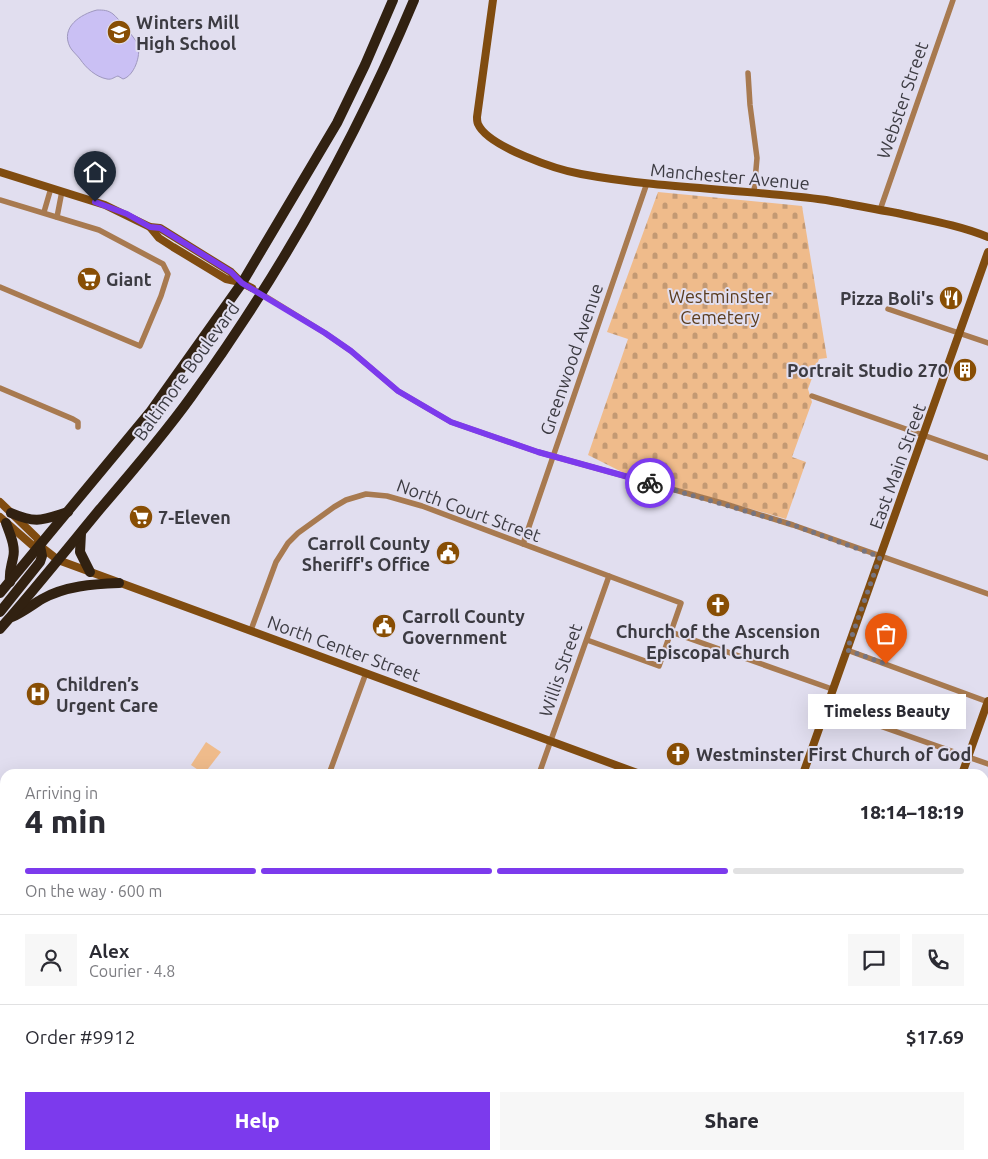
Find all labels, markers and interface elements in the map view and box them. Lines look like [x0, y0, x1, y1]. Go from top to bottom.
place label: Winters Mill High School [136, 12, 240, 53]
school or university icon: Winters Mill High School [106, 19, 132, 45]
street label: Webster Street [873, 39, 931, 161]
pin [74, 151, 116, 202]
icon: home [81, 158, 109, 186]
street label: Manchester Avenue [649, 159, 811, 193]
supermarket icon: Giant [76, 266, 102, 292]
place label: Giant [106, 269, 152, 289]
street label: Greenwood Avenue [536, 280, 606, 438]
restaurant icon: Pizza Boli's [938, 285, 964, 311]
park label: Westminster Cemetery [669, 286, 772, 327]
place label: Pizza Boli's [840, 288, 934, 308]
street label: Baltimore Boulevard [129, 298, 243, 444]
building icon: Portrait Studio 270 [952, 357, 978, 383]
place label: Portrait Studio 270 [787, 360, 948, 380]
street label: East Main Street [865, 400, 929, 532]
courier [625, 458, 675, 508]
icon: bike [636, 469, 664, 497]
street label: North Court Street [394, 475, 544, 545]
supermarket icon: 7-Eleven [128, 504, 154, 530]
place label: 7-Eleven [158, 507, 231, 527]
place label: Carroll County Sheriff's Office [302, 533, 430, 574]
public building icon: Carroll County Sheriff's Office [435, 540, 461, 566]
church icon: Church of the Ascension Episcopal Church [705, 592, 731, 618]
place label: Carroll County Government [402, 606, 525, 647]
street label: North Center Street [265, 611, 423, 685]
public building icon: Carroll County Government [371, 613, 397, 639]
pin [865, 613, 907, 664]
icon: bag [872, 620, 900, 648]
street label: Willis Street [535, 621, 585, 719]
place label: Church of the Ascension Episcopal Church [616, 621, 820, 662]
place label: Children’s Urgent Care [56, 674, 158, 715]
hospital icon: Children’s Urgent Care [25, 681, 51, 707]
callout: Timeless Beauty [807, 694, 965, 729]
text: Timeless Beauty [824, 702, 950, 720]
church icon: Westminster First Church of God [665, 741, 691, 767]
place label: Westminster First Church of God [696, 744, 971, 764]
text: Arriving in [25, 784, 98, 802]
text: 18:14–18:19 [859, 801, 964, 823]
text: 4 min [25, 803, 106, 839]
text: On the way · 600 m [25, 882, 162, 900]
button: person [25, 934, 77, 986]
button: chat [848, 934, 900, 986]
button: phone [912, 934, 964, 986]
text: Alex [89, 940, 129, 962]
text: Courier · 4.8 [89, 962, 175, 980]
text: Order #9912 [25, 1026, 135, 1048]
text: $17.69 [906, 1026, 964, 1048]
button: Help [25, 1092, 490, 1150]
button: Share [500, 1092, 964, 1150]

